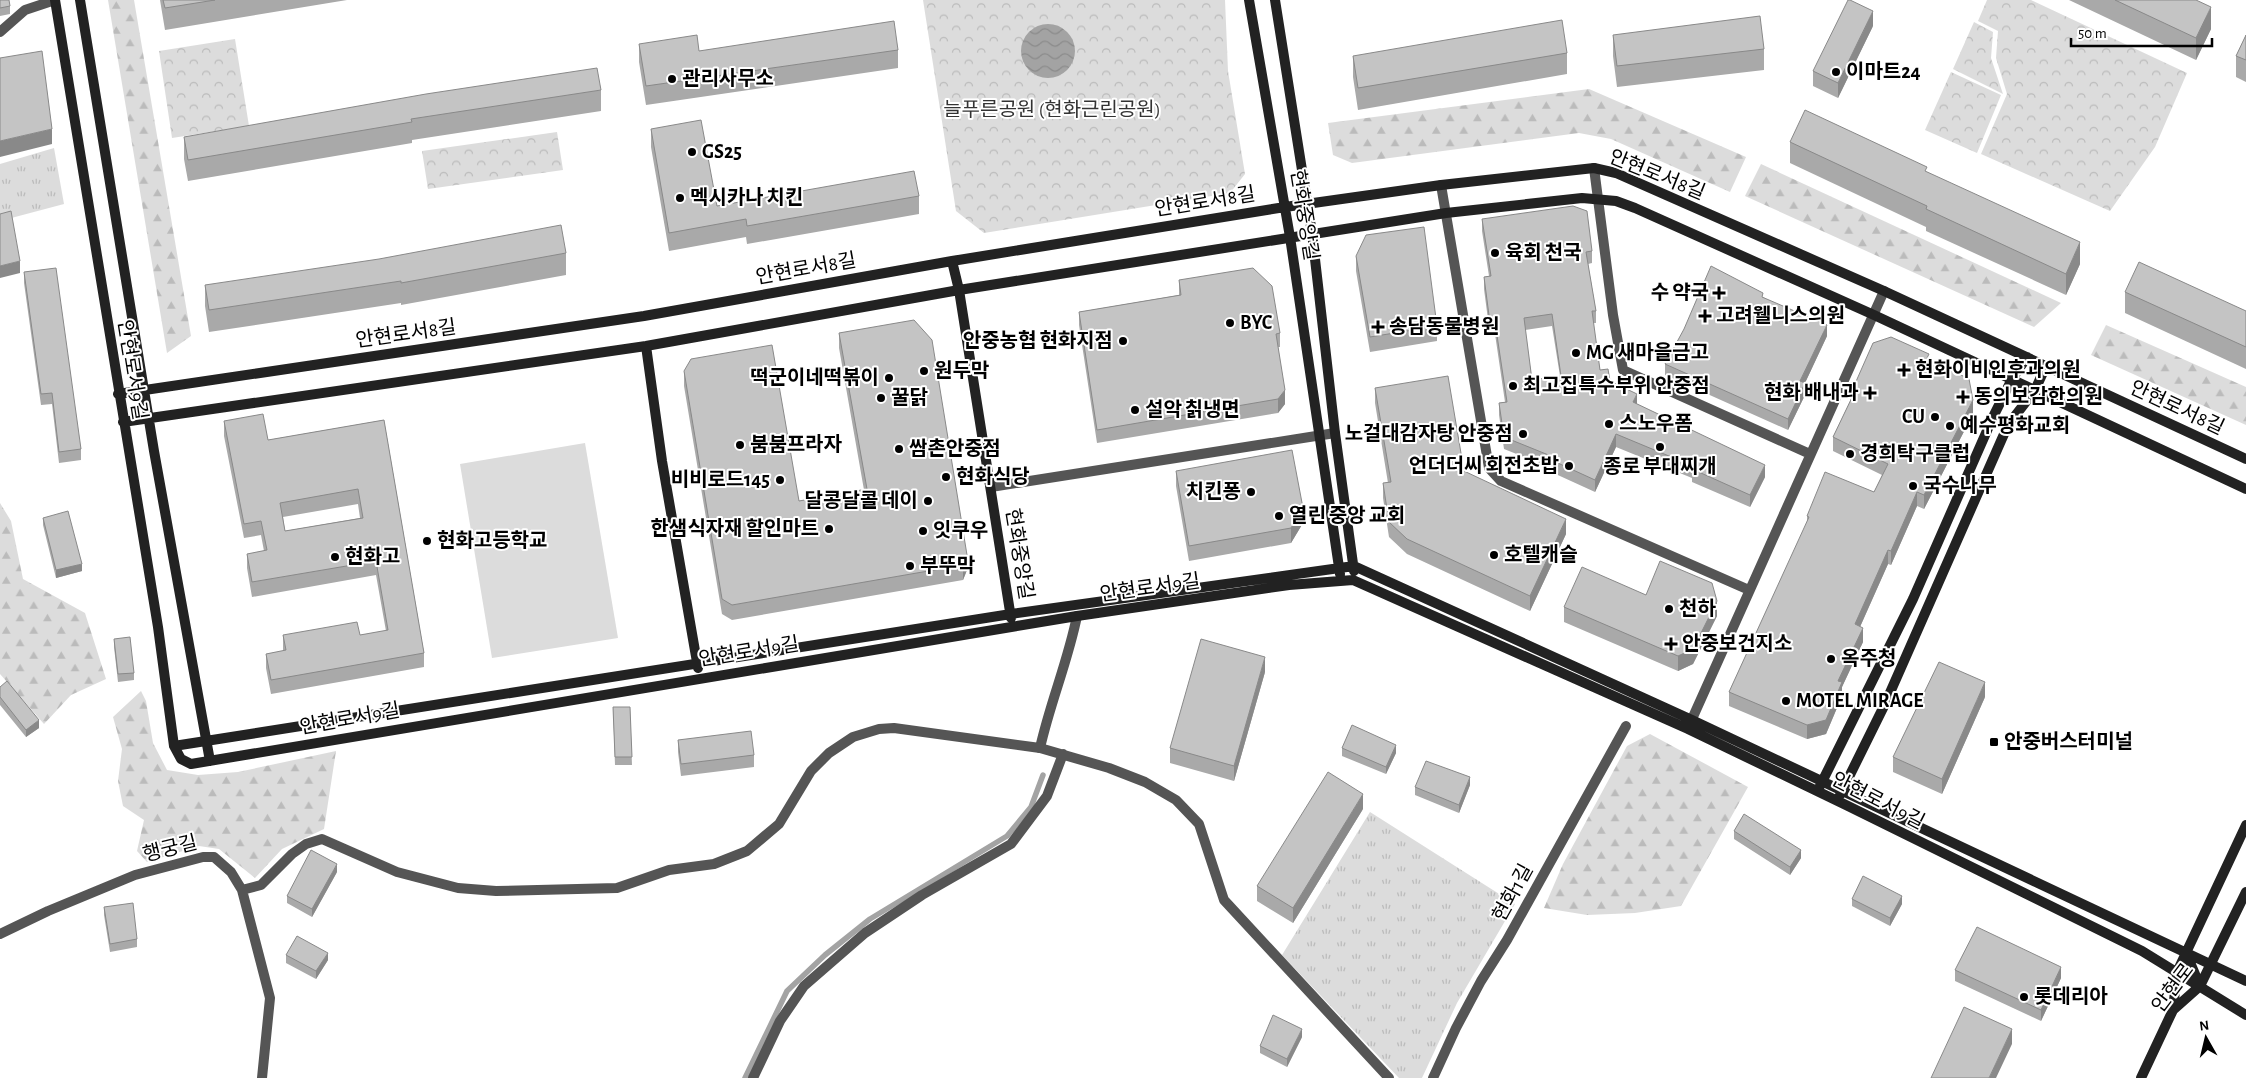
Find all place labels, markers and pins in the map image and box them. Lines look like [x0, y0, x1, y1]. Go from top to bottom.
place label: 이마트24 [1846, 61, 1921, 82]
marker: 이마트24 [1830, 66, 1842, 78]
place label: 관리사무소 [682, 68, 774, 89]
marker: 관리사무소 [666, 73, 678, 85]
place label: GS25 [702, 142, 742, 162]
marker: GS25 [686, 146, 698, 158]
place label: 멕시카나 치킨 [690, 187, 803, 208]
marker: 멕시카나 치킨 [674, 192, 686, 204]
place label: 육회 천국 [1505, 242, 1582, 263]
marker: 육회 천국 [1489, 247, 1501, 259]
place label: 수 약국 [1651, 282, 1709, 303]
marker: 수 약국 [1713, 287, 1725, 299]
place label: 고려웰니스의원 [1716, 305, 1845, 326]
marker: 고려웰니스의원 [1698, 309, 1712, 323]
place label: BYC [1240, 313, 1273, 333]
place label: 송담동물병원 [1389, 316, 1499, 337]
marker: BYC [1224, 317, 1236, 329]
marker: 송담동물병원 [1371, 320, 1385, 334]
place label: 안중농협 현화지점 [963, 330, 1113, 351]
marker: 안중농협 현화지점 [1117, 335, 1129, 347]
place label: MG 새마을금고 [1586, 342, 1709, 363]
marker: MG 새마을금고 [1570, 347, 1582, 359]
place label: 현화이비인후과의원 [1915, 359, 2081, 380]
place label: 원두막 [934, 360, 990, 381]
marker: 현화이비인후과의원 [1897, 363, 1911, 377]
marker: 원두막 [918, 365, 930, 377]
place label: 떡군이네떡볶이 [750, 367, 879, 388]
marker: 떡군이네떡볶이 [883, 372, 895, 384]
place label: 최고집특수부위 안중점 [1523, 375, 1710, 396]
marker: 최고집특수부위 안중점 [1507, 380, 1519, 392]
place label: 현화 배내과 [1764, 382, 1859, 403]
marker: 현화 배내과 [1863, 386, 1877, 400]
place label: 동의보감한의원 [1974, 386, 2103, 407]
place label: 꿀닭 [891, 387, 928, 408]
marker: 동의보감한의원 [1956, 390, 1970, 404]
marker: 꿀닭 [875, 392, 887, 404]
place label: 설악 칡냉면 [1145, 399, 1240, 420]
marker: 설악 칡냉면 [1129, 404, 1141, 416]
place label: CU [1902, 407, 1925, 427]
marker: CU [1929, 411, 1941, 423]
place label: 스노우폼 [1619, 413, 1693, 434]
place label: 예수평화교회 [1960, 415, 2070, 436]
marker: 스노우폼 [1603, 418, 1615, 430]
marker: 예수평화교회 [1944, 420, 1956, 432]
place label: 노걸대감자탕 안중점 [1344, 423, 1513, 444]
marker: 노걸대감자탕 안중점 [1517, 428, 1529, 440]
place label: 붐붐프라자 [750, 434, 843, 455]
place label: 쌈촌안중점 [909, 438, 1001, 459]
marker: 붐붐프라자 [734, 439, 746, 451]
marker: 종로 부대찌개 [1654, 441, 1666, 453]
marker: 쌈촌안중점 [893, 443, 905, 455]
place label: 경희탁구클럽 [1860, 443, 1970, 464]
marker: 경희탁구클럽 [1844, 448, 1856, 460]
place label: 언더더씨 회전초밥 [1409, 455, 1560, 476]
place label: 종로 부대찌개 [1603, 456, 1717, 477]
marker: 언더더씨 회전초밥 [1563, 460, 1575, 472]
place label: 현화식당 [956, 466, 1030, 487]
place label: 비비로드145 [671, 469, 770, 490]
marker: 현화식당 [940, 471, 952, 483]
marker: 비비로드145 [774, 474, 786, 486]
place label: 국수나무 [1923, 475, 1997, 496]
marker: 국수나무 [1907, 480, 1919, 492]
place label: 치킨퐁 [1186, 481, 1241, 502]
marker: 치킨퐁 [1245, 486, 1257, 498]
place label: 달콩달콜 데이 [805, 490, 918, 511]
marker: 달콩달콜 데이 [922, 495, 934, 507]
place label: 열린 중앙 교회 [1289, 505, 1405, 526]
marker: 열린 중앙 교회 [1273, 510, 1285, 522]
place label: 한샘식자재 할인마트 [650, 518, 819, 539]
place label: 잇쿠우 [933, 520, 988, 541]
marker: 한샘식자재 할인마트 [823, 523, 835, 535]
marker: 잇쿠우 [917, 525, 929, 537]
place label: 현화고등학교 [437, 530, 547, 551]
marker: 현화고등학교 [421, 535, 433, 547]
place label: 호텔캐슬 [1504, 544, 1578, 565]
place label: 현화고 [345, 546, 400, 567]
marker: 호텔캐슬 [1488, 549, 1500, 561]
marker: 현화고 [329, 551, 341, 563]
place label: 부뚜막 [920, 555, 976, 576]
marker: 부뚜막 [904, 560, 916, 572]
place label: 천하 [1679, 598, 1716, 619]
marker: 천하 [1663, 603, 1675, 615]
place label: 안중보건지소 [1682, 633, 1792, 654]
marker: 안중보건지소 [1664, 637, 1678, 651]
place label: 옥주청 [1841, 648, 1896, 669]
marker: 옥주청 [1825, 653, 1837, 665]
place label: MOTEL MIRAGE [1796, 691, 1923, 711]
marker: MOTEL MIRAGE [1780, 695, 1792, 707]
place label: 안중버스터미널 [2004, 731, 2133, 752]
marker: 안중버스터미널 [1988, 736, 2000, 748]
place label: 롯데리아 [2034, 986, 2108, 1007]
marker: 롯데리아 [2018, 991, 2030, 1003]

